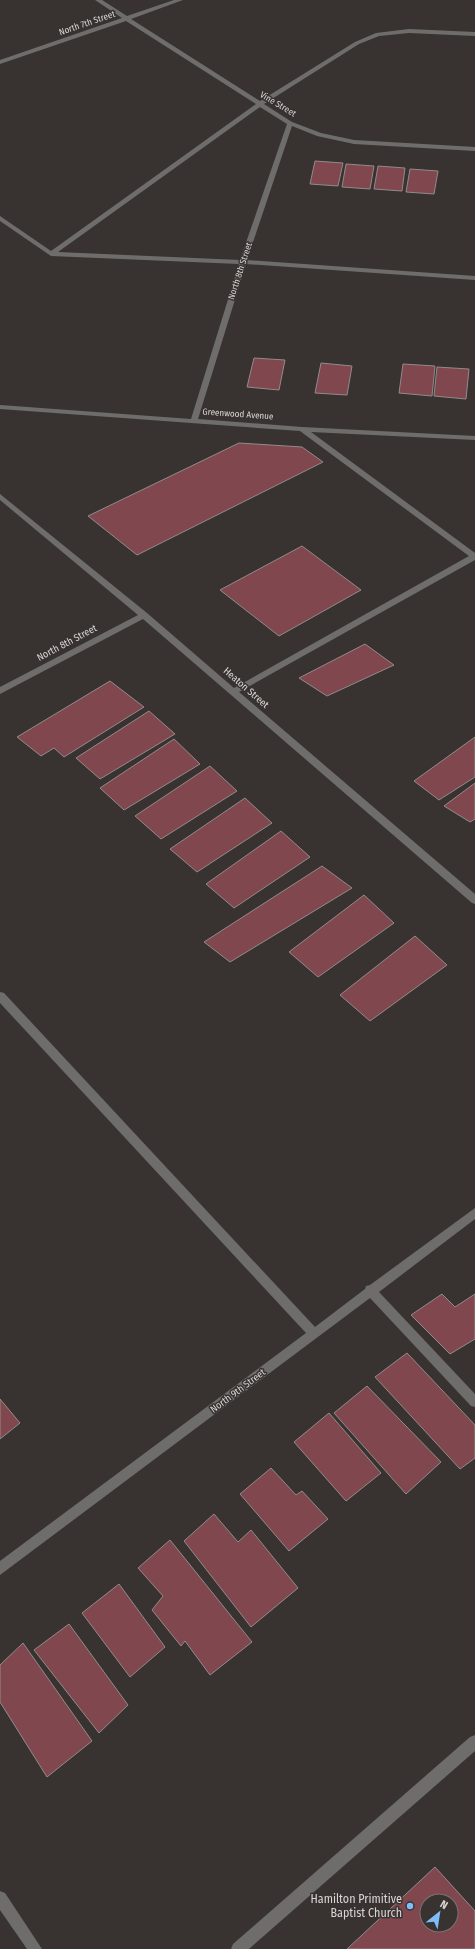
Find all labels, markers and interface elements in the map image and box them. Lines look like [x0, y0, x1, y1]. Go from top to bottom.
street label: North 7th Street [58, 9, 116, 37]
street label: Vine Street [258, 89, 298, 119]
street label: North 8th Street [226, 241, 254, 301]
street label: Greenwood Avenue [202, 407, 274, 422]
street label: North 8th Street [35, 622, 100, 664]
street label: Heaton Street [221, 665, 272, 712]
street label: North 9th Street [208, 1366, 269, 1416]
place label: Hamilton Primitive Baptist Church [311, 1892, 402, 1920]
north arrow [419, 1893, 459, 1933]
text: N [438, 1897, 450, 1912]
marker: Hamilton Primitive Baptist Church [405, 1901, 415, 1911]

